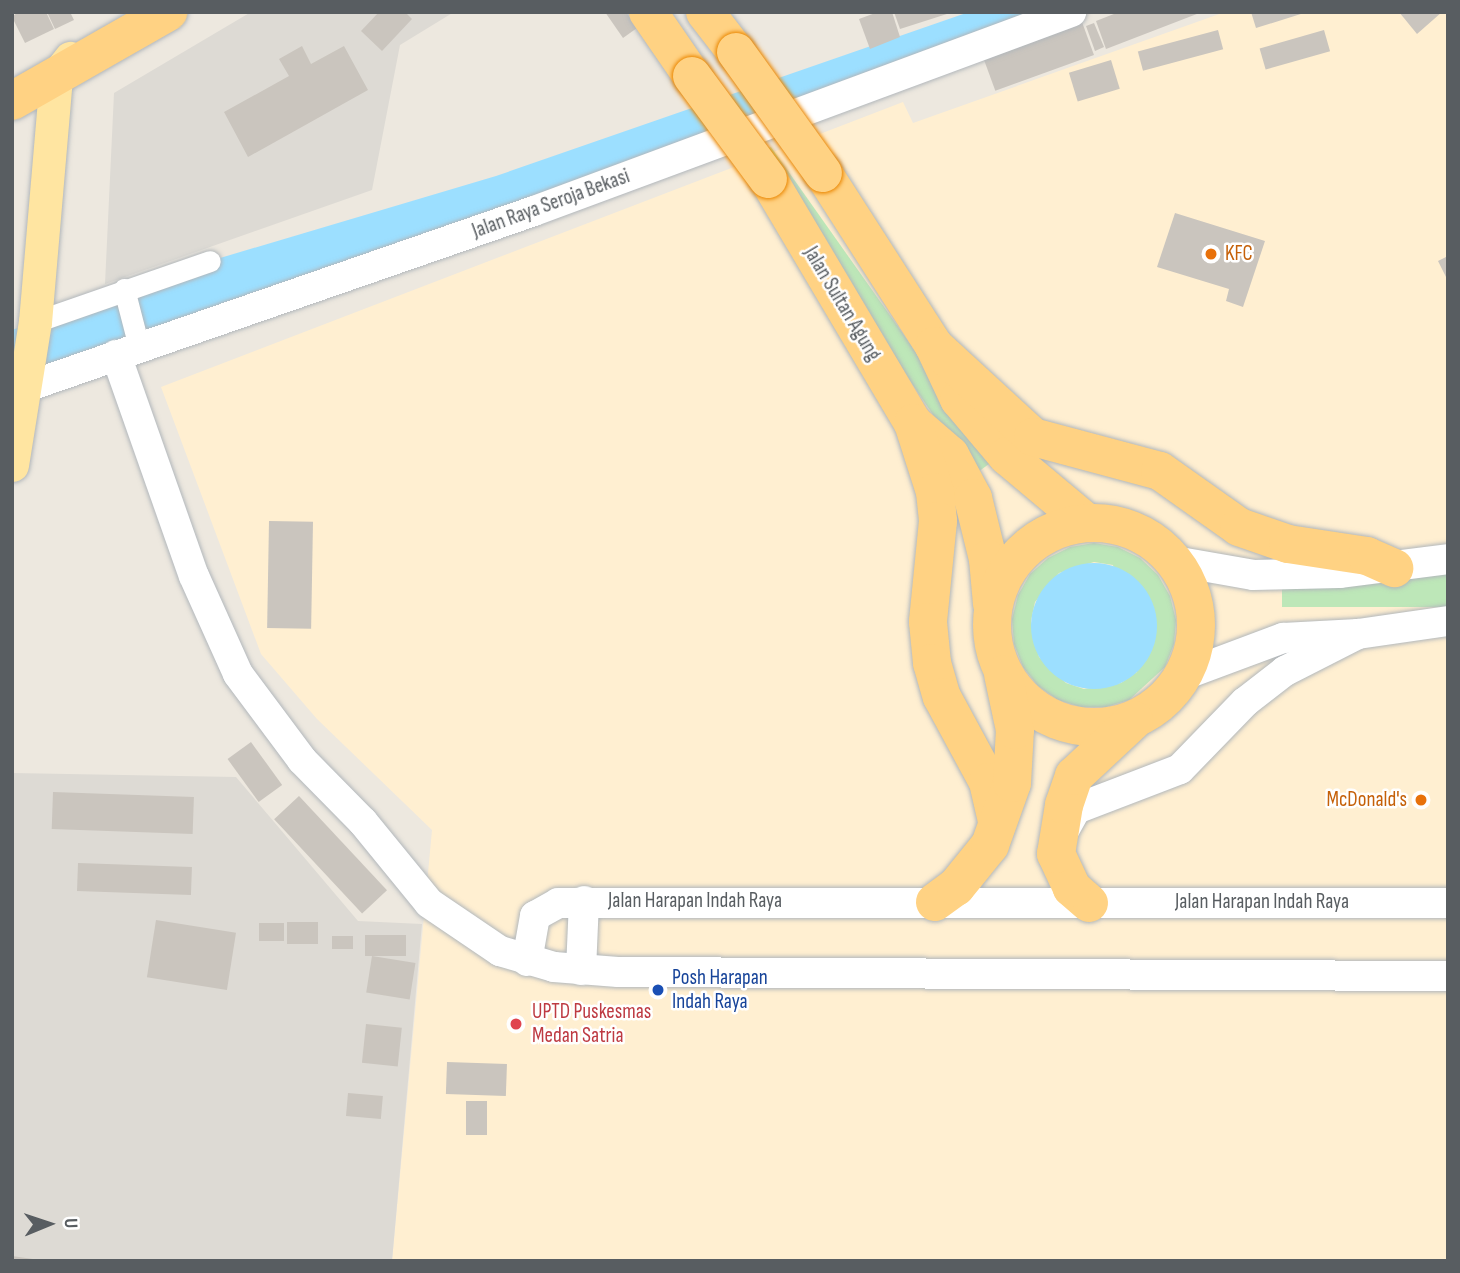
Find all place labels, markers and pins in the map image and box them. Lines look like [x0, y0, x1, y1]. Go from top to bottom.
place label: KFC [1225, 241, 1253, 267]
marker: KFC [1203, 246, 1219, 262]
place label: McDonald's [1327, 787, 1407, 813]
marker: McDonald's [1413, 792, 1429, 808]
place label: Posh Harapan Indah Raya [672, 965, 768, 1015]
marker: Posh Harapan Indah Raya [650, 982, 666, 998]
place label: UPTD Puskesmas Medan Satria [532, 999, 651, 1049]
marker: UPTD Puskesmas Medan Satria [506, 1014, 526, 1034]

